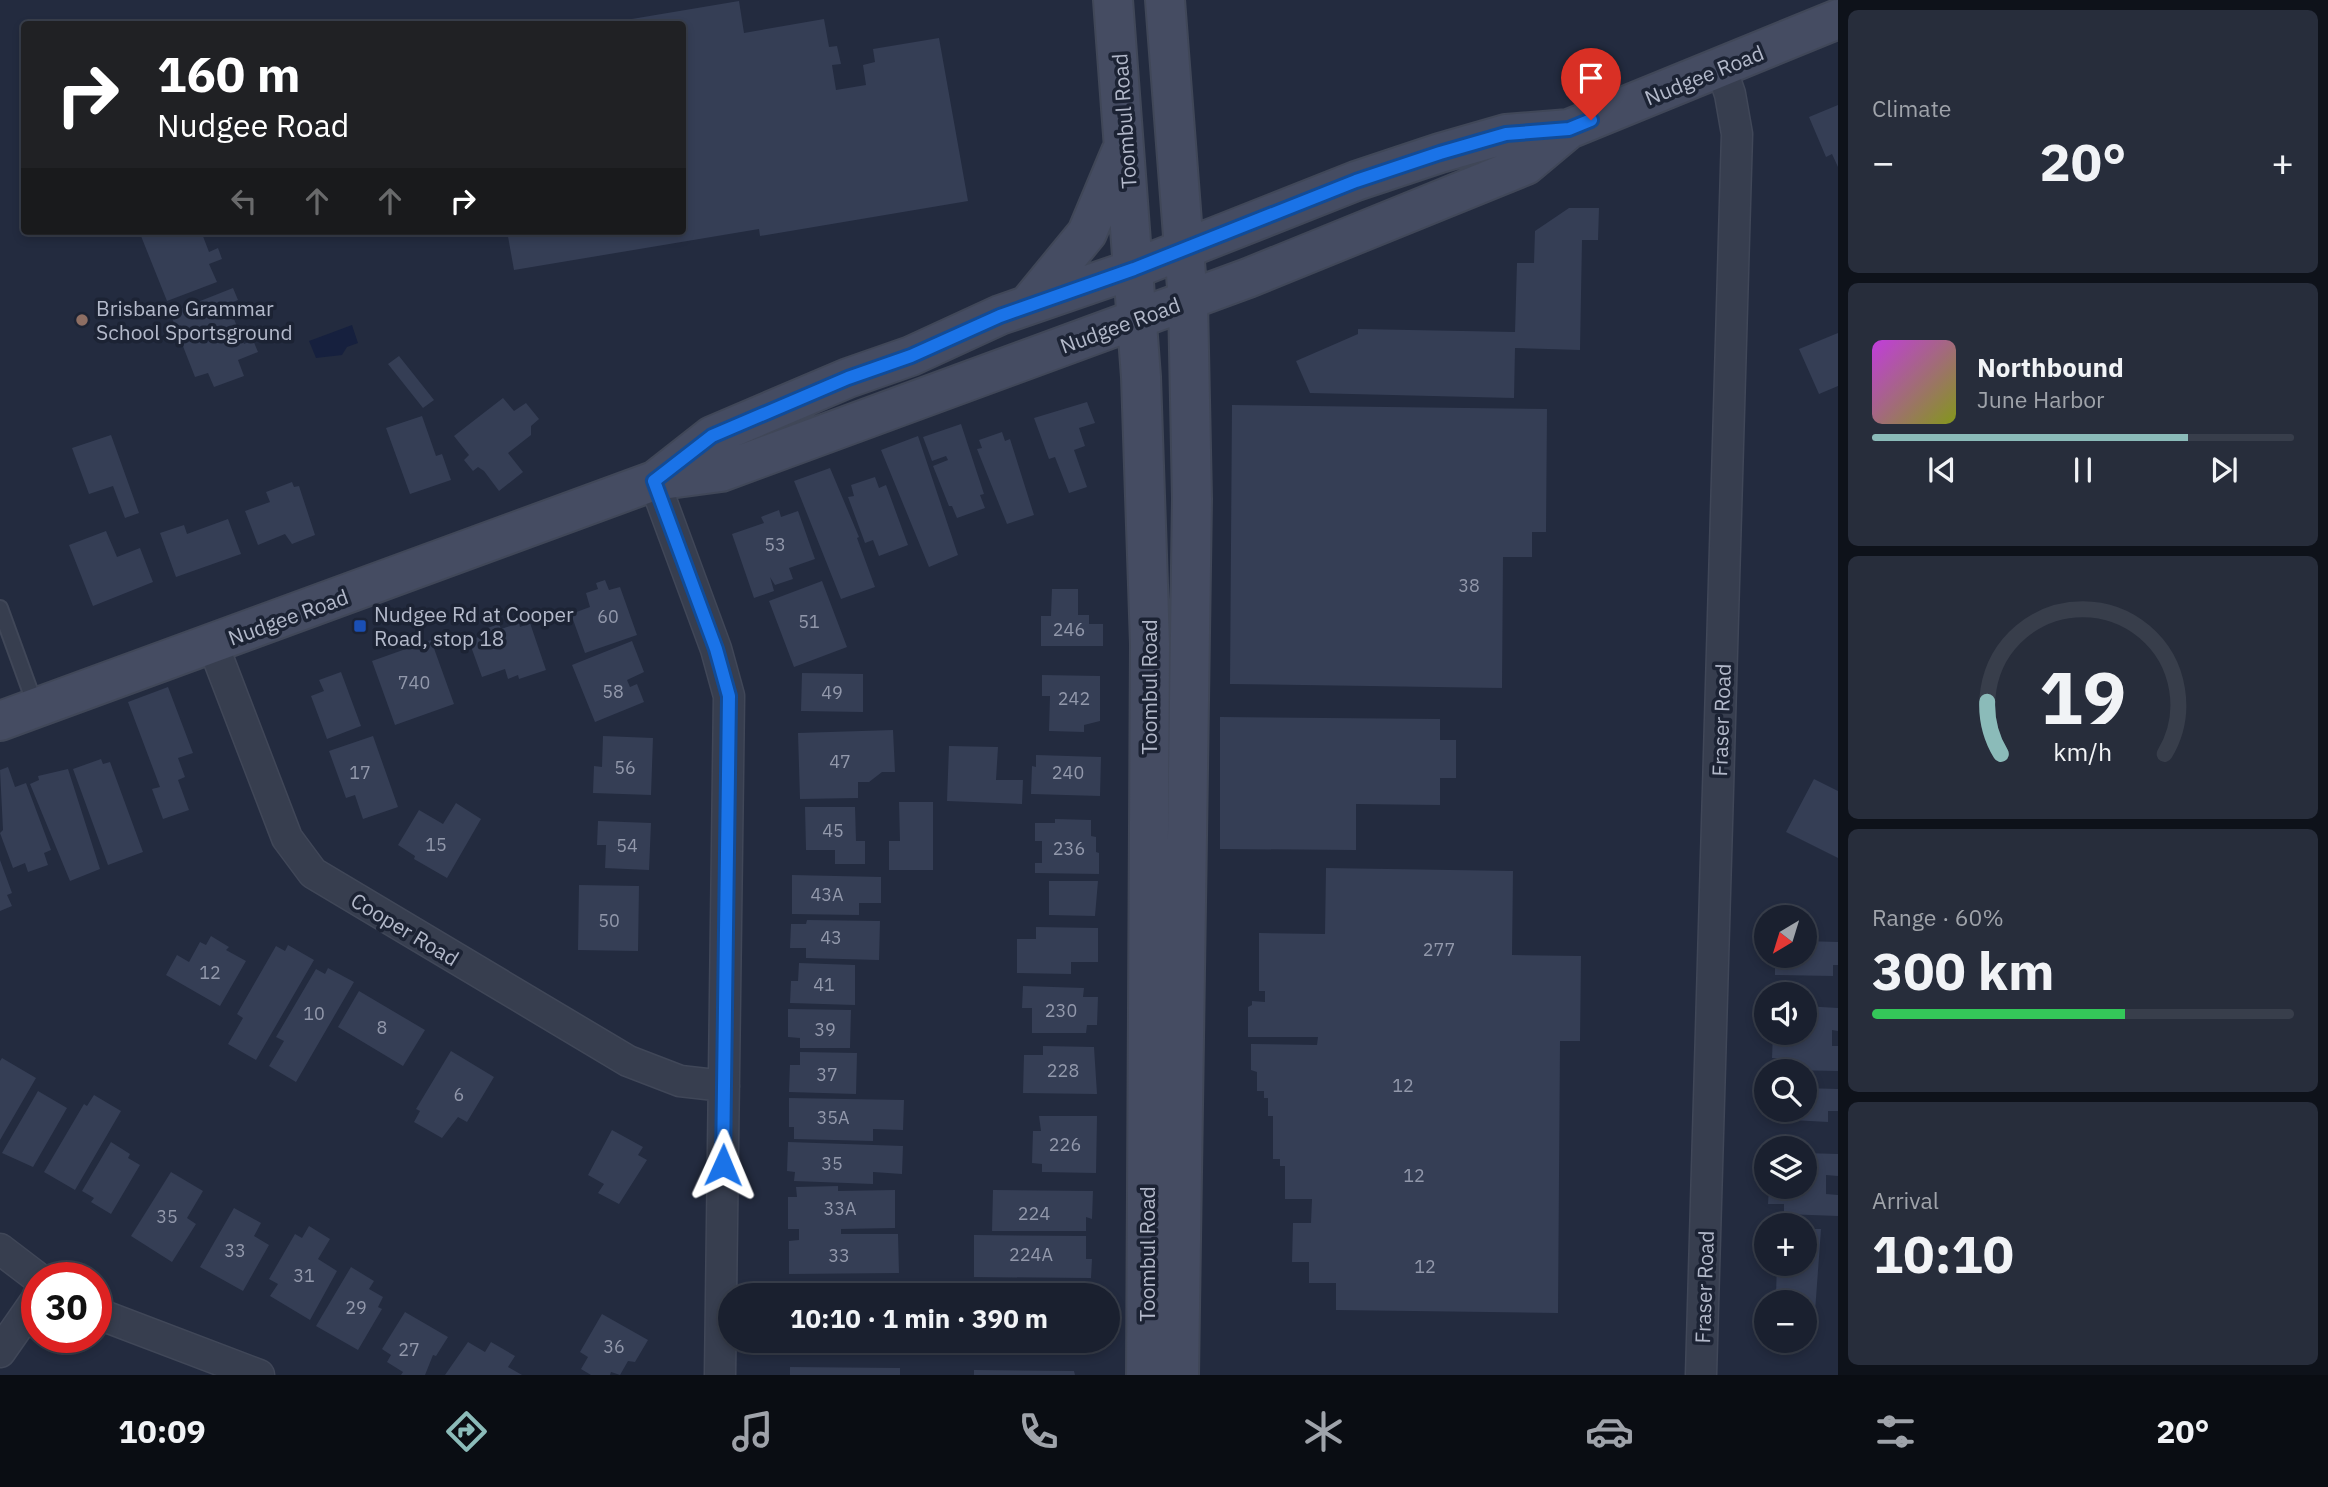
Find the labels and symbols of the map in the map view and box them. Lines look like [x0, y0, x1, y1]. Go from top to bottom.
street label: Nudgee Road [1640, 38, 1768, 112]
pin [1561, 48, 1621, 120]
street label: Toombul Road [1105, 52, 1143, 190]
street label: Nudgee Road [1056, 290, 1184, 360]
place label: Brisbane Grammar School Sportsground [96, 294, 293, 346]
marker: Brisbane Grammar School Sportsground [74, 312, 90, 328]
house number: 53 [764, 533, 786, 556]
house number: 38 [1458, 574, 1480, 597]
street label: Nudgee Road [224, 582, 352, 652]
place label: Nudgee Rd at Cooper Road, stop 18 [374, 600, 574, 652]
house number: 60 [597, 605, 619, 628]
house number: 51 [798, 610, 820, 633]
marker: Nudgee Rd at Cooper Road, stop 18 [352, 618, 368, 634]
house number: 246 [1053, 618, 1085, 641]
street label: Toombul Road [1135, 619, 1163, 755]
street label: Fraser Road [1705, 663, 1737, 777]
house number: 740 [398, 671, 430, 694]
house number: 58 [602, 680, 624, 703]
house number: 49 [821, 681, 843, 704]
house number: 242 [1058, 687, 1090, 710]
house number: 47 [829, 750, 851, 773]
house number: 56 [614, 756, 636, 779]
house number: 17 [349, 761, 371, 784]
house number: 240 [1052, 761, 1084, 784]
house number: 45 [822, 819, 844, 842]
house number: 15 [425, 833, 447, 856]
house number: 54 [616, 834, 638, 857]
house number: 236 [1053, 837, 1085, 860]
house number: 43A [810, 883, 844, 906]
street label: Cooper Road [346, 886, 464, 972]
north arrow [1754, 905, 1816, 968]
house number: 50 [598, 909, 620, 932]
house number: 43 [820, 926, 842, 949]
house number: 277 [1423, 938, 1455, 961]
house number: 12 [199, 961, 221, 984]
house number: 41 [813, 973, 835, 996]
house number: 230 [1045, 999, 1077, 1022]
house number: 10 [303, 1002, 325, 1025]
house number: 8 [377, 1016, 387, 1039]
house number: 39 [814, 1018, 836, 1041]
house number: 228 [1047, 1059, 1079, 1082]
house number: 37 [816, 1063, 838, 1086]
house number: 12 [1392, 1074, 1414, 1097]
house number: 6 [454, 1083, 464, 1106]
house number: 35A [816, 1106, 850, 1129]
position arrow [686, 1128, 760, 1202]
house number: 226 [1049, 1133, 1081, 1156]
house number: 35 [821, 1152, 843, 1175]
house number: 12 [1403, 1164, 1425, 1187]
street label: Toombul Road [1133, 1186, 1161, 1322]
house number: 33A [823, 1197, 857, 1220]
house number: 224 [1018, 1202, 1050, 1225]
house number: 35 [156, 1205, 178, 1228]
street label: Fraser Road [1688, 1230, 1720, 1344]
house number: 33 [224, 1239, 246, 1262]
house number: 224A [1009, 1243, 1053, 1266]
house number: 33 [828, 1244, 850, 1267]
house number: 12 [1414, 1255, 1436, 1278]
speed limit sign: 30 [21, 1262, 112, 1353]
house number: 31 [293, 1264, 315, 1287]
house number: 29 [345, 1296, 367, 1319]
house number: 36 [603, 1335, 625, 1358]
house number: 27 [398, 1338, 420, 1361]

